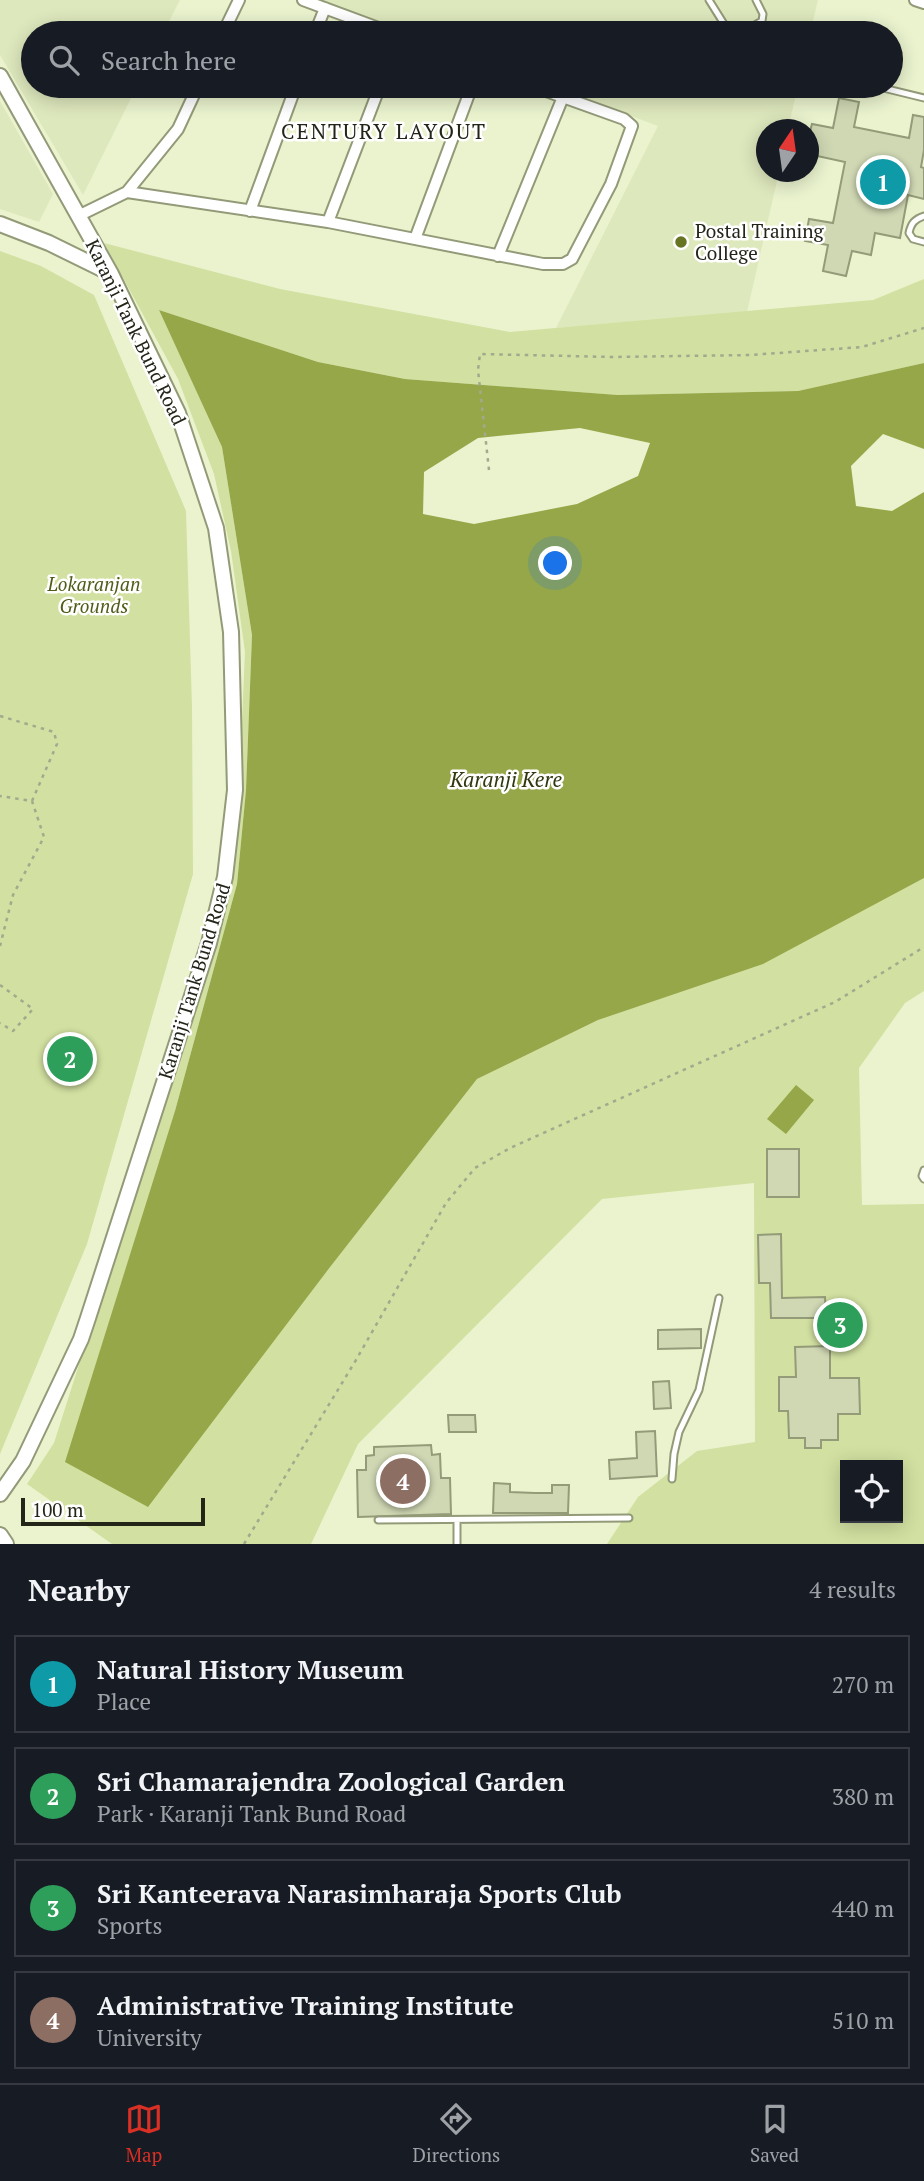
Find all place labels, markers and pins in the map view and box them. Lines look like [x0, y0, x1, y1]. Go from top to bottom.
pin: 1 [860, 156, 906, 208]
place label: Postal Training College [695, 218, 825, 265]
marker: Postal Training College [673, 234, 689, 250]
pin: 2 [47, 1033, 93, 1085]
pin: 3 [817, 1299, 863, 1351]
pin: 4 [380, 1455, 426, 1507]

